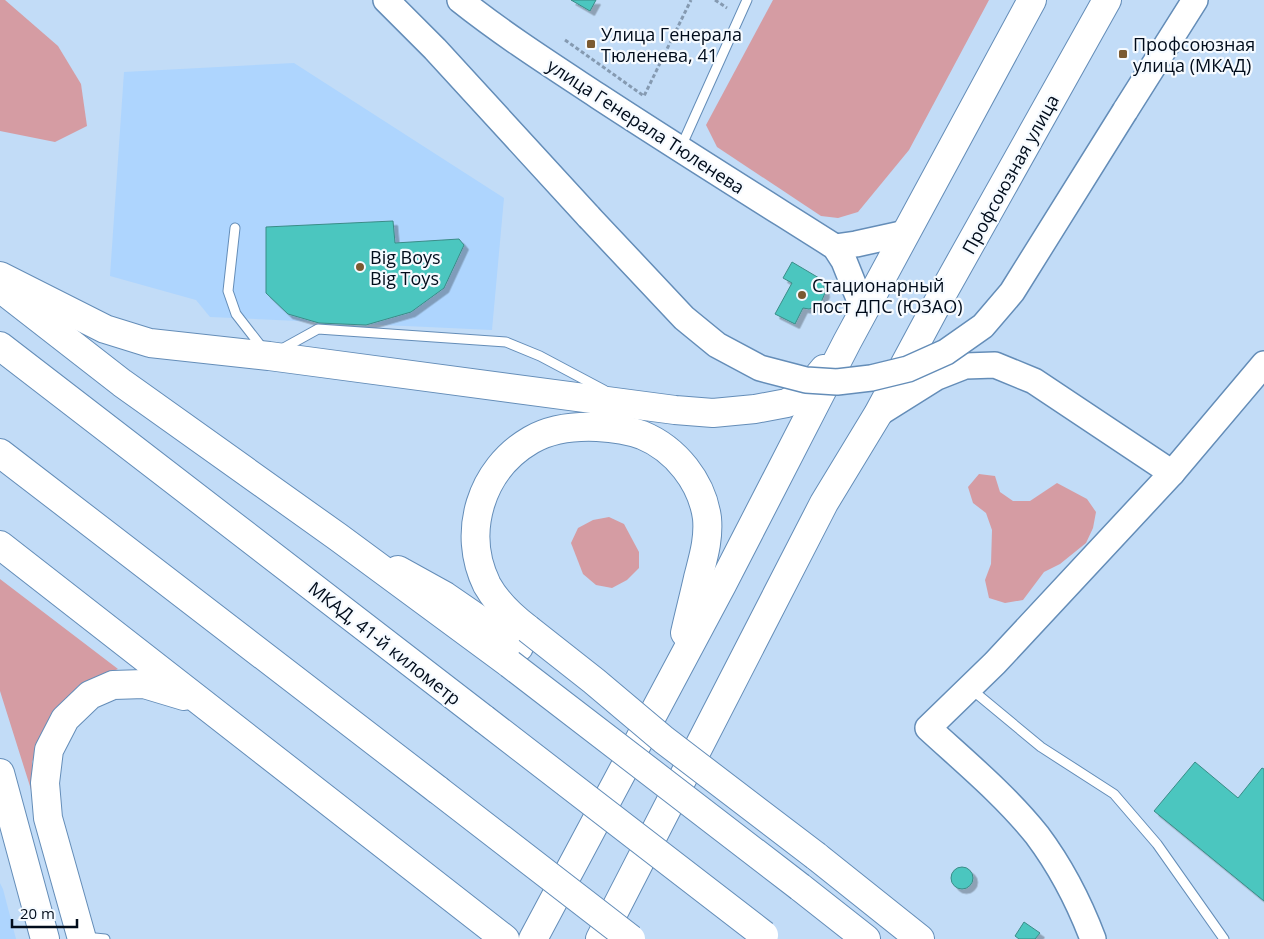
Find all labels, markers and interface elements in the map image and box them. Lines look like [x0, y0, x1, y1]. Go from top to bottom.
place label: Улица Генерала Тюленева, 41 [601, 22, 742, 67]
place label: Профсоюзная улица (МКАД) [1133, 32, 1255, 77]
marker: Улица Генерала Тюленева, 41 [585, 38, 597, 50]
marker: Профсоюзная улица (МКАД) [1117, 48, 1129, 60]
street label: улица Генерала Тюленева [543, 53, 749, 199]
street label: Профсоюзная улица [956, 90, 1064, 258]
place label: Big Boys Big Toys [370, 245, 441, 290]
marker: Big Boys Big Toys [354, 261, 366, 273]
place label: Стационарный пост ДПС (ЮЗАО) [812, 273, 963, 318]
marker: Стационарный пост ДПС (ЮЗАО) [796, 289, 808, 301]
street label: МКАД, 41-й километр [304, 576, 466, 710]
scale bar [12, 896, 78, 928]
text: 20 m [20, 903, 55, 923]

